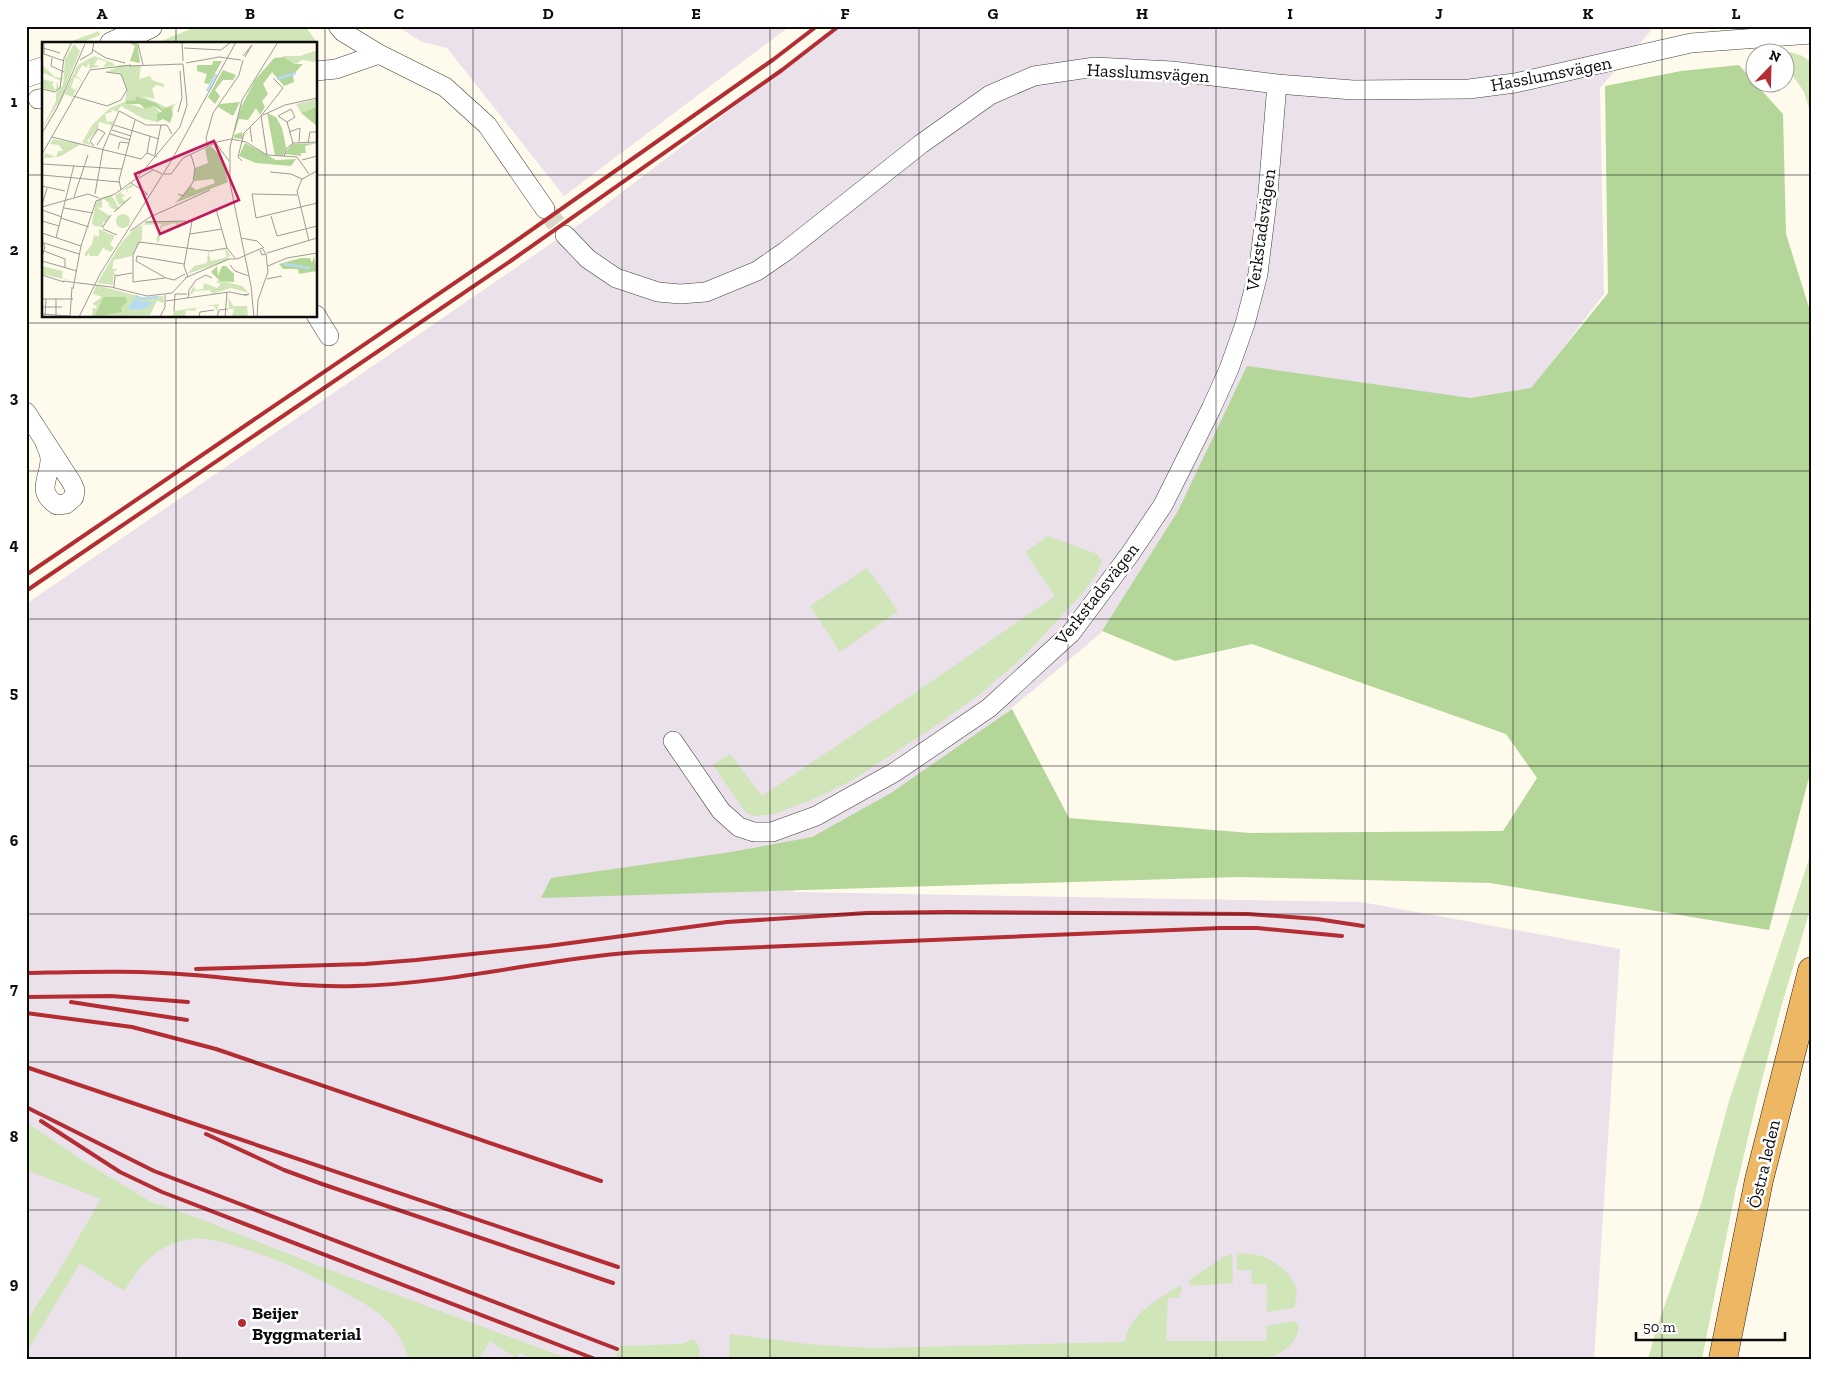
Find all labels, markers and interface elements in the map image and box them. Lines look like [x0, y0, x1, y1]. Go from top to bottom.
text: A [97, 4, 108, 23]
text: B [245, 4, 255, 23]
text: C [394, 4, 404, 23]
text: D [542, 4, 554, 23]
text: E [691, 4, 701, 23]
text: F [840, 4, 850, 23]
text: G [988, 4, 999, 23]
text: H [1136, 4, 1148, 23]
text: I [1287, 4, 1293, 23]
text: J [1435, 4, 1443, 23]
text: K [1583, 4, 1594, 23]
text: L [1732, 4, 1741, 23]
inset map [42, 42, 318, 318]
north arrow [1746, 42, 1796, 92]
text: N [1767, 47, 1783, 67]
street label: Hasslumsvägen [1489, 51, 1614, 97]
street label: Hasslumsvägen [1086, 59, 1211, 87]
text: 1 [11, 92, 18, 111]
street label: Verkstadsvägen [1241, 167, 1281, 294]
text: 2 [10, 240, 19, 259]
text: 3 [10, 388, 19, 407]
text: 4 [9, 535, 19, 554]
street label: Verkstadsvägen [1050, 538, 1144, 650]
text: 5 [10, 683, 18, 702]
text: 6 [10, 831, 19, 850]
text: 7 [10, 979, 18, 998]
street label: Östra leden [1743, 1117, 1785, 1210]
text: 8 [10, 1127, 19, 1146]
text: 9 [10, 1274, 19, 1293]
place label: Beijer Byggmaterial [252, 1302, 361, 1345]
scale bar [1636, 1310, 1784, 1342]
marker: Beijer Byggmaterial [236, 1317, 248, 1329]
text: 50 m [1643, 1318, 1676, 1336]

